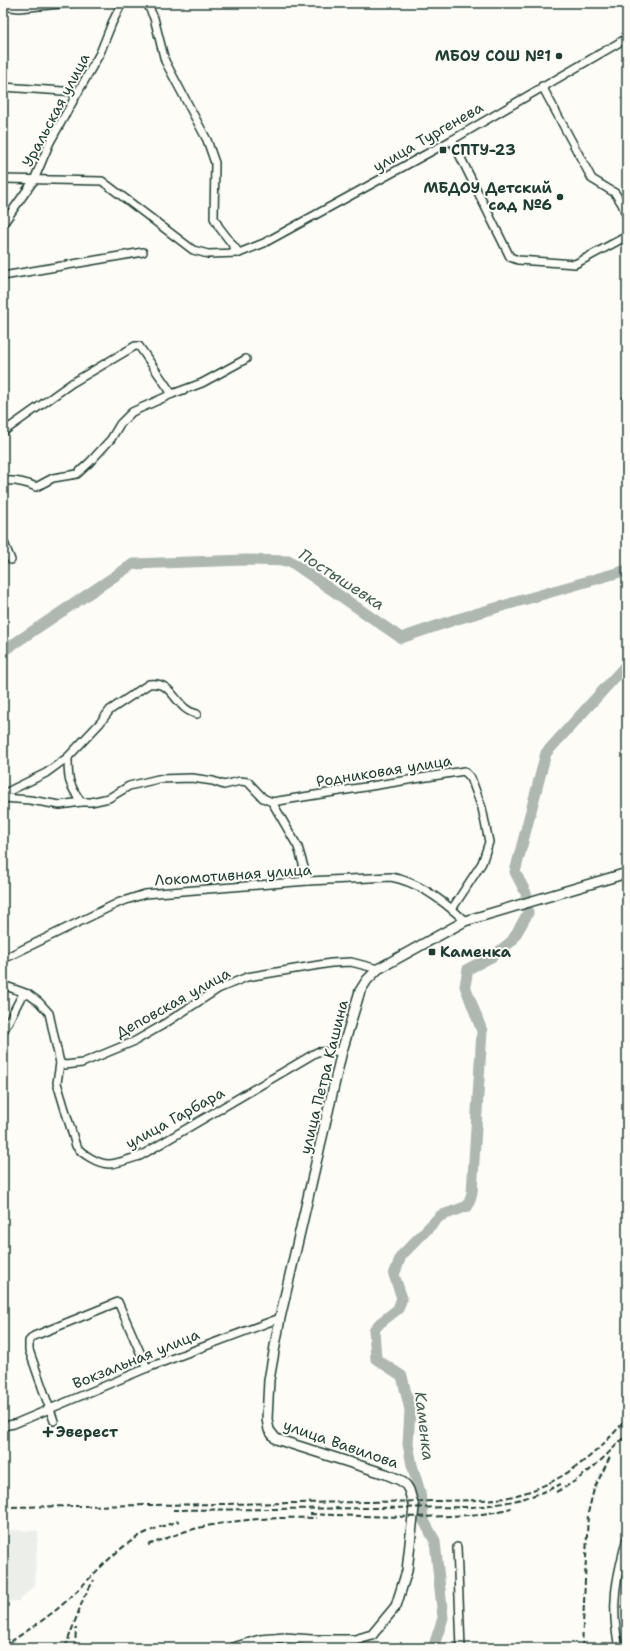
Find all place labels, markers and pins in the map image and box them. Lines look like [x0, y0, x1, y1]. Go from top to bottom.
place label: МБОУ СОШ №1 [435, 46, 551, 66]
marker: МБОУ СОШ №1 [554, 51, 564, 61]
place label: СПТУ-23 [451, 140, 516, 160]
marker: СПТУ-23 [438, 145, 448, 155]
place label: МБДОУ Детский сад №6 [423, 178, 553, 215]
marker: МБДОУ Детский сад №6 [555, 192, 565, 202]
place label: Каменка [440, 942, 512, 962]
marker: Каменка [427, 947, 437, 957]
place label: Эверест [56, 1422, 118, 1442]
marker: Эверест [43, 1427, 53, 1437]

